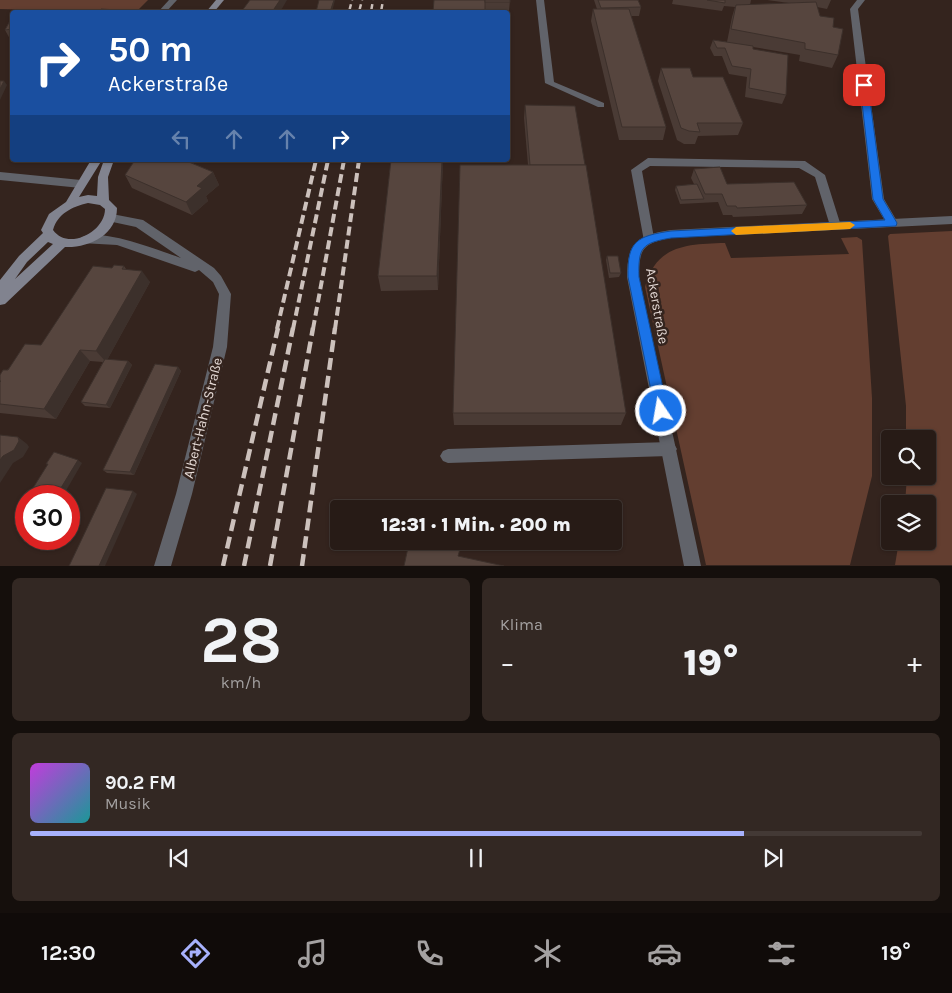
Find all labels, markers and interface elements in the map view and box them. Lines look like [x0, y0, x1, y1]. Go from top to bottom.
text: 50 m [108, 29, 193, 70]
icon: right [25, 30, 90, 95]
pin [843, 64, 885, 106]
text: Ackerstraße [108, 71, 228, 97]
icon: arrive [850, 71, 878, 99]
icon: left [167, 125, 195, 153]
icon: ahead [220, 125, 248, 153]
icon: ahead [273, 125, 301, 153]
icon: right [326, 125, 354, 153]
street label: Ackerstraße [642, 267, 672, 345]
street label: Albert-Hahn-Straße [180, 356, 226, 480]
position arrow [634, 384, 686, 436]
map controls [881, 430, 936, 550]
button: search [881, 430, 936, 485]
speed limit sign: 30 [15, 485, 80, 550]
button: layers [881, 495, 936, 550]
text: 12:31 · 1 Min. · 200 m [381, 514, 571, 536]
text: 28 [200, 602, 282, 678]
text: Klima [500, 615, 543, 634]
text: 19° [683, 640, 739, 685]
text: − [500, 646, 515, 679]
text: + [907, 646, 922, 679]
text: km/h [221, 673, 261, 692]
text: 90.2 FM [105, 772, 176, 794]
text: Musik [105, 794, 150, 813]
icon: previous [165, 844, 193, 872]
icon: pause [462, 844, 490, 872]
icon: next [759, 844, 787, 872]
icon: directions [178, 936, 213, 971]
icon: music [295, 936, 330, 971]
icon: phone [412, 936, 447, 971]
icon: climate [530, 936, 565, 971]
icon: car [647, 936, 682, 971]
icon: filters [764, 936, 799, 971]
text: 12:30 [41, 940, 96, 966]
text: 19° [881, 940, 911, 966]

